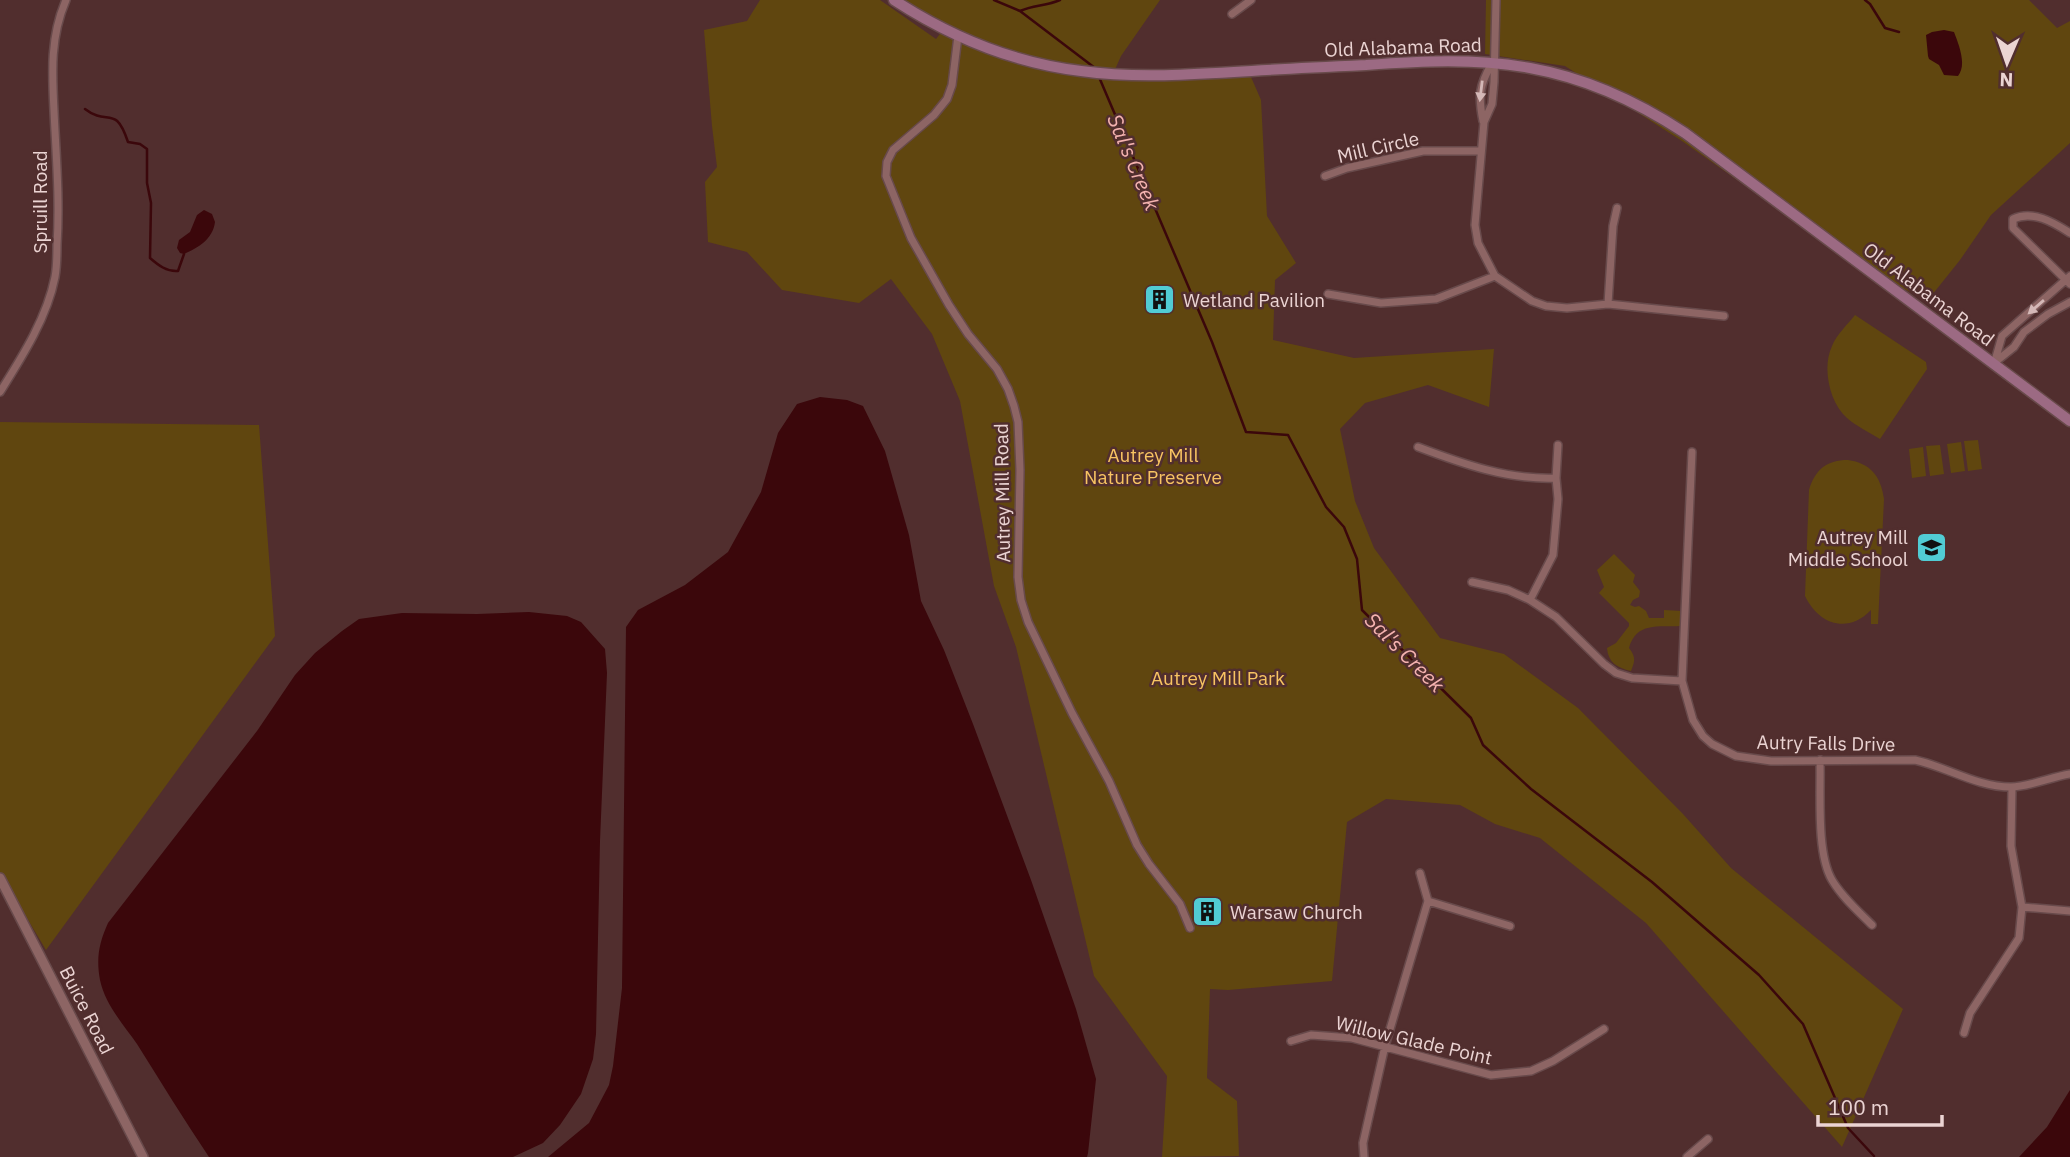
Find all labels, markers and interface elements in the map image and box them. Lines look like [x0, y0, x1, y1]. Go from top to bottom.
north arrow [1972, 28, 2042, 98]
street label: Old Alabama Road [1324, 32, 1482, 62]
text: N [1999, 68, 2014, 92]
one-way arrow [1476, 80, 1487, 102]
water label: Sal's Creek [1101, 109, 1167, 216]
street label: Mill Circle [1335, 126, 1421, 168]
street label: Spruill Road [28, 151, 52, 253]
street label: Old Alabama Road [1859, 237, 1999, 351]
building icon: Wetland Pavilion [1143, 283, 1177, 317]
place label: Wetland Pavilion [1183, 288, 1325, 312]
one-way arrow [2028, 298, 2045, 314]
street label: Autrey Mill Road [989, 423, 1015, 563]
park label: Autrey Mill Nature Preserve [1084, 443, 1222, 489]
place label: Autrey Mill Middle School [1788, 525, 1908, 571]
school or university icon: Autrey Mill Middle School [1914, 531, 1948, 565]
water label: Sal's Creek [1359, 606, 1452, 699]
park label: Autrey Mill Park [1151, 666, 1285, 690]
street label: Autry Falls Drive [1756, 730, 1896, 756]
building icon: Warsaw Church [1190, 895, 1224, 929]
place label: Warsaw Church [1230, 900, 1363, 924]
street label: Buice Road [55, 962, 119, 1058]
street label: Willow Glade Point [1333, 1010, 1495, 1070]
scale bar [1818, 1084, 1942, 1128]
text: 100 m [1828, 1093, 1889, 1121]

